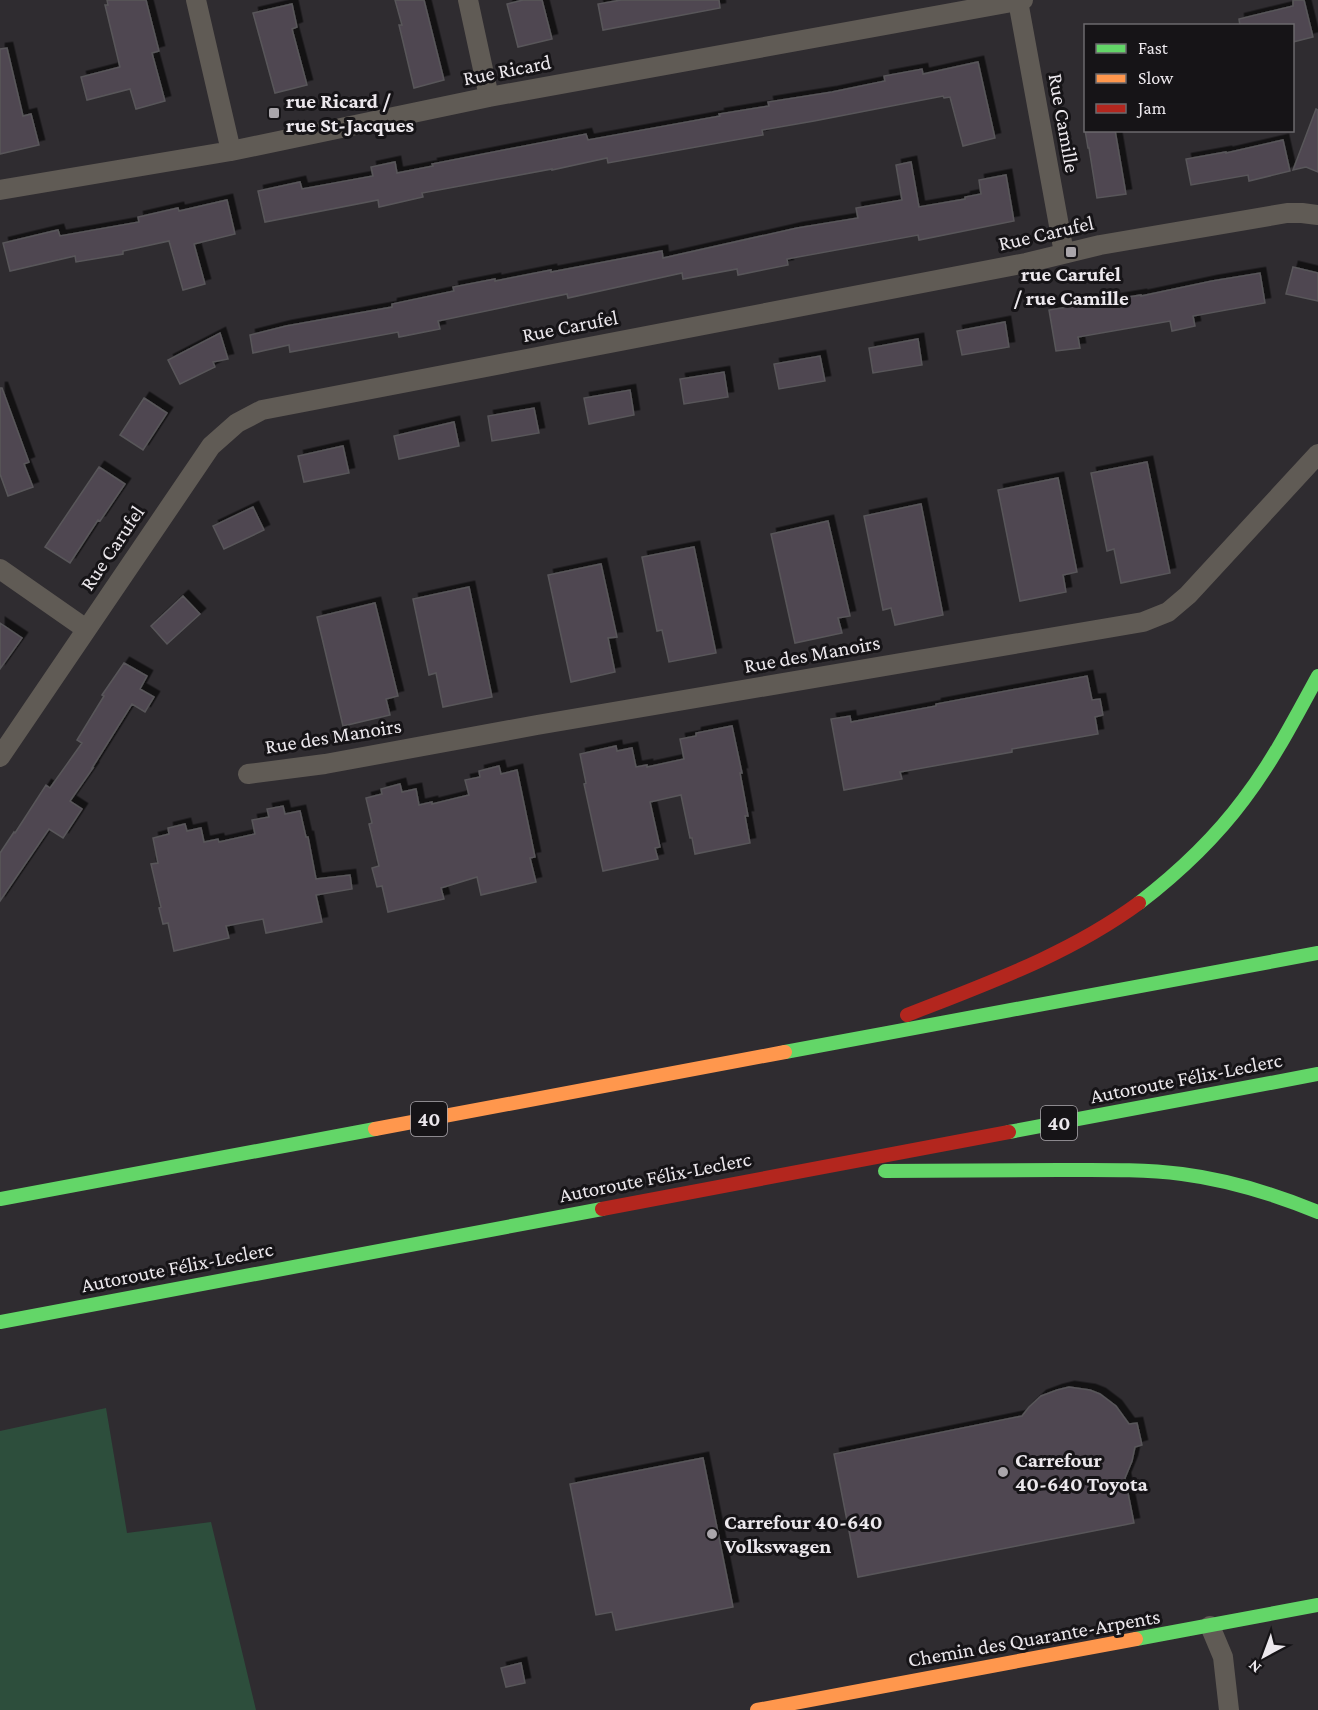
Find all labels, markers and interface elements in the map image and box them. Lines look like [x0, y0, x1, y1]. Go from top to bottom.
legend [1084, 24, 1294, 132]
text: Fast [1138, 38, 1169, 58]
street label: Rue Ricard [461, 50, 553, 90]
text: Slow [1138, 68, 1174, 88]
street label: Rue Camille [1043, 72, 1085, 174]
place label: rue Ricard / rue St-Jacques [286, 89, 414, 137]
text: Jam [1136, 98, 1167, 118]
marker: rue Ricard / rue St-Jacques [267, 106, 281, 120]
street label: Rue Carufel [996, 210, 1096, 256]
marker: rue Carufel / rue Camille [1064, 245, 1078, 259]
place label: rue Carufel / rue Camille [1013, 262, 1129, 310]
street label: Rue Carufel [520, 305, 620, 347]
street label: Rue Carufel [75, 501, 149, 595]
street label: Rue des Manoirs [742, 630, 882, 678]
street label: Rue des Manoirs [263, 713, 403, 759]
street label: Autoroute Félix-Leclerc [1088, 1048, 1284, 1108]
road number: 40 [411, 1102, 447, 1136]
road number: 40 [1041, 1106, 1077, 1140]
street label: Autoroute Félix-Leclerc [557, 1147, 753, 1207]
street label: Autoroute Félix-Leclerc [79, 1237, 275, 1297]
place label: Carrefour 40-640 Toyota [1015, 1448, 1148, 1496]
marker: Carrefour 40-640 Toyota [996, 1465, 1010, 1479]
place label: Carrefour 40-640 Volkswagen [723, 1510, 883, 1558]
marker: Carrefour 40-640 Volkswagen [705, 1527, 719, 1541]
street label: Chemin des Quarante-Arpents [906, 1604, 1162, 1672]
north arrow [1234, 1626, 1294, 1686]
text: N [1245, 1657, 1264, 1677]

